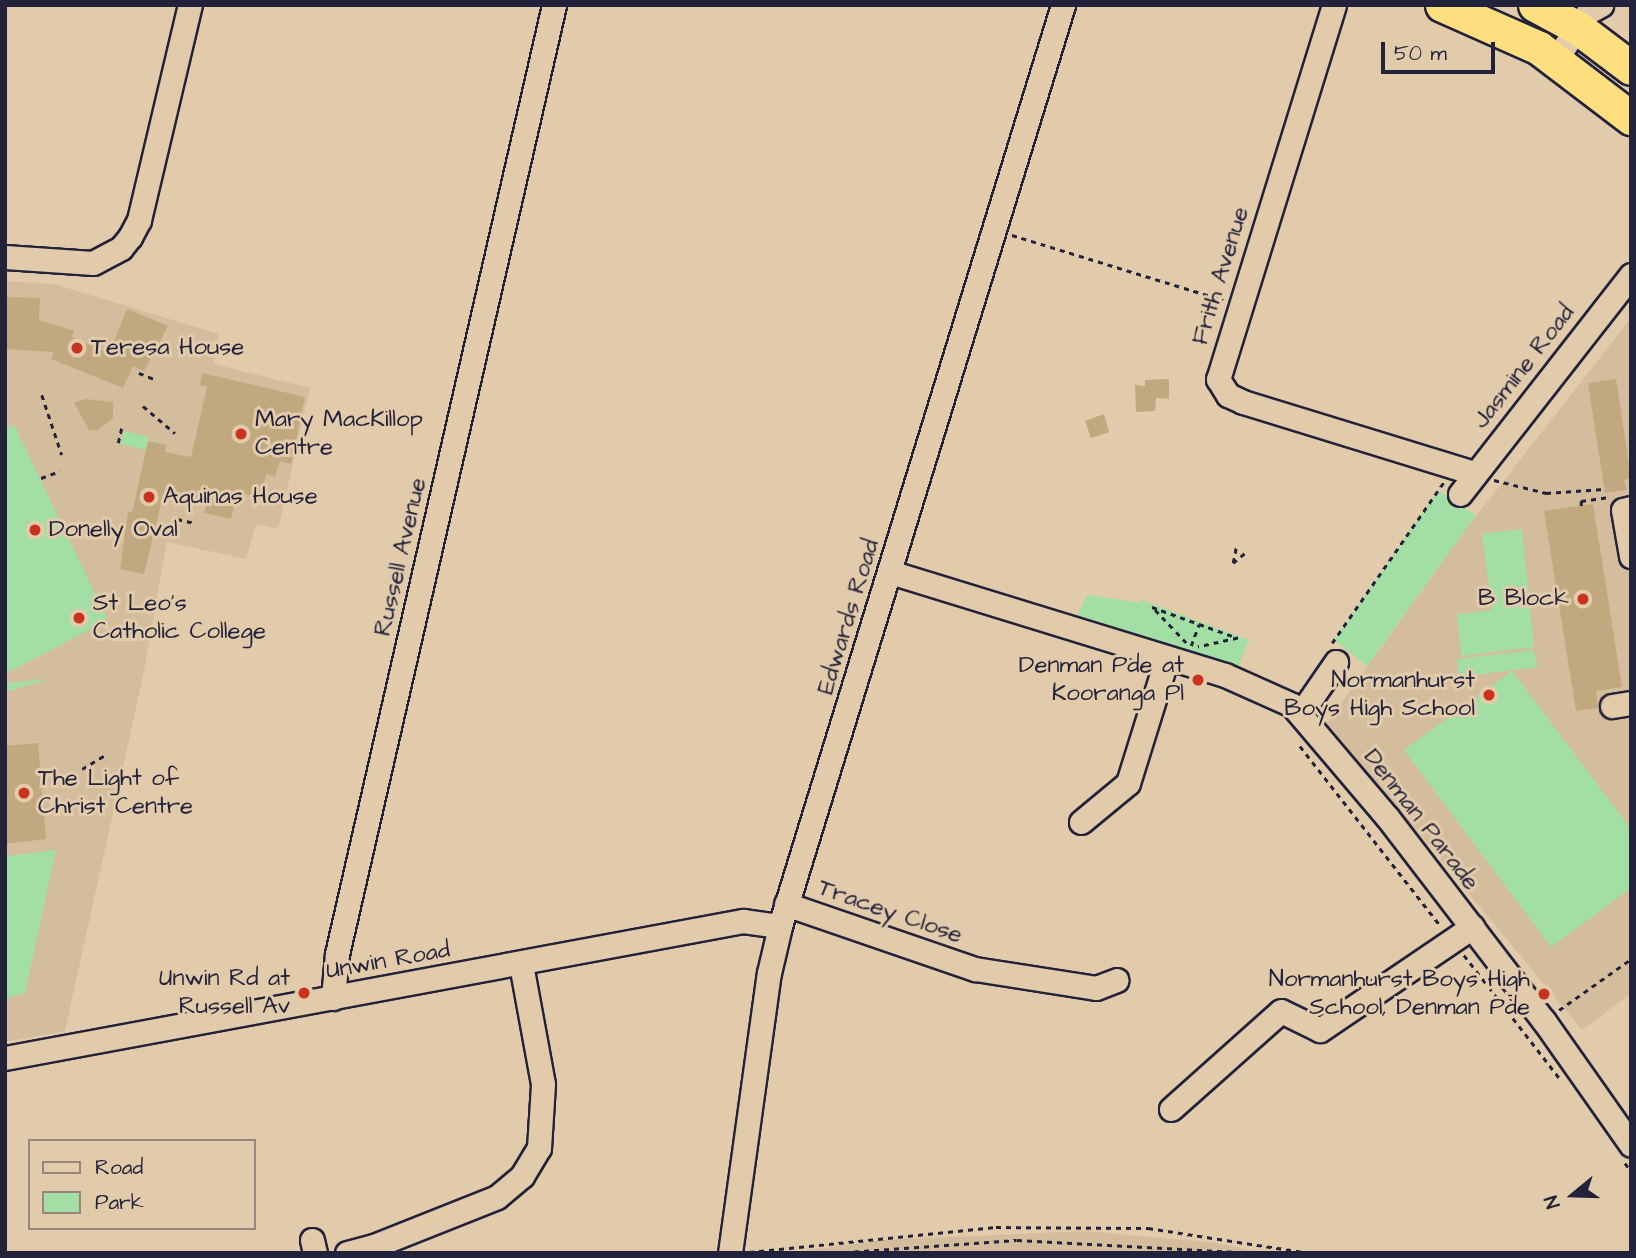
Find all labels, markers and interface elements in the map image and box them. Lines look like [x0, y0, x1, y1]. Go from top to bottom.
scale bar [1384, 28, 1498, 72]
text: 50 m [1394, 39, 1447, 68]
street label: Frith Avenue [1186, 204, 1256, 348]
street label: Jasmine Road [1467, 299, 1581, 435]
place label: Teresa House [91, 334, 244, 362]
marker: Teresa House [69, 340, 85, 356]
place label: Mary MacKillop Centre [255, 406, 423, 462]
marker: Mary MacKillop Centre [233, 426, 249, 442]
street label: Russell Avenue [369, 475, 433, 639]
place label: Aquinas House [163, 483, 318, 511]
marker: Aquinas House [141, 489, 157, 505]
place label: Donelly Oval [49, 516, 178, 544]
marker: Donelly Oval [27, 522, 43, 538]
street label: Edwards Road [812, 536, 886, 698]
place label: B Block [1478, 585, 1569, 613]
place label: St Leo's Catholic College [93, 590, 266, 646]
marker: B Block [1575, 591, 1591, 607]
marker: St Leo's Catholic College [71, 610, 87, 626]
place label: Denman Pde at Kooranga Pl [1019, 652, 1184, 708]
place label: Normanhurst Boys High School [1284, 667, 1475, 723]
marker: Denman Pde at Kooranga Pl [1190, 672, 1206, 688]
marker: Normanhurst Boys High School [1481, 687, 1497, 703]
street label: Denman Parade [1357, 744, 1485, 896]
place label: The Light of Christ Centre [38, 765, 193, 821]
marker: The Light of Christ Centre [16, 785, 32, 801]
street label: Tracey Close [814, 874, 966, 950]
street label: Unwin Road [324, 936, 452, 986]
place label: Unwin Rd at Russell Av [159, 965, 290, 1021]
place label: Normanhurst Boys High School, Denman Pde [1269, 966, 1530, 1022]
marker: Unwin Rd at Russell Av [296, 985, 312, 1001]
marker: Normanhurst Boys High School, Denman Pde [1536, 986, 1552, 1002]
legend [28, 1139, 256, 1230]
text: Road [95, 1153, 143, 1182]
north arrow [1538, 1160, 1608, 1230]
text: Park [95, 1188, 144, 1217]
text: N [1538, 1192, 1567, 1212]

